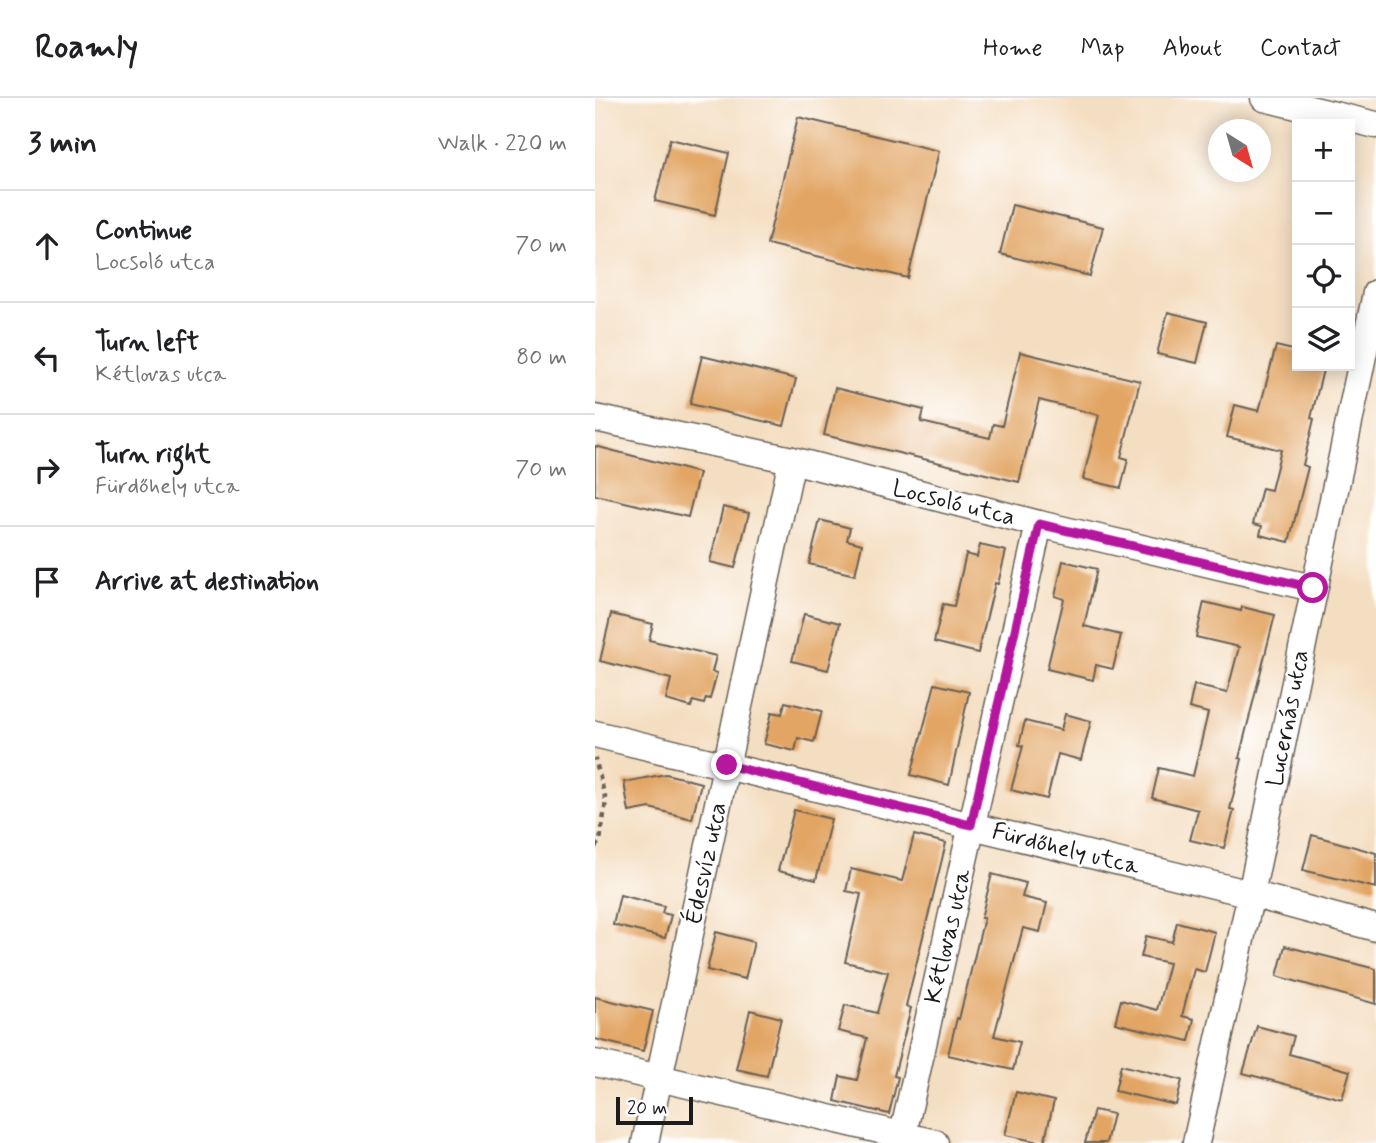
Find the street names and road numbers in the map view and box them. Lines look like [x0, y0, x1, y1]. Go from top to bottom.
street label: Locsoló utca [889, 473, 1018, 534]
street label: Lucernás utca [1260, 647, 1317, 789]
street label: Édesvíz utca [676, 799, 735, 927]
street label: Fürdőhely utca [989, 816, 1143, 883]
street label: Kétlovas utca [918, 866, 979, 1007]

